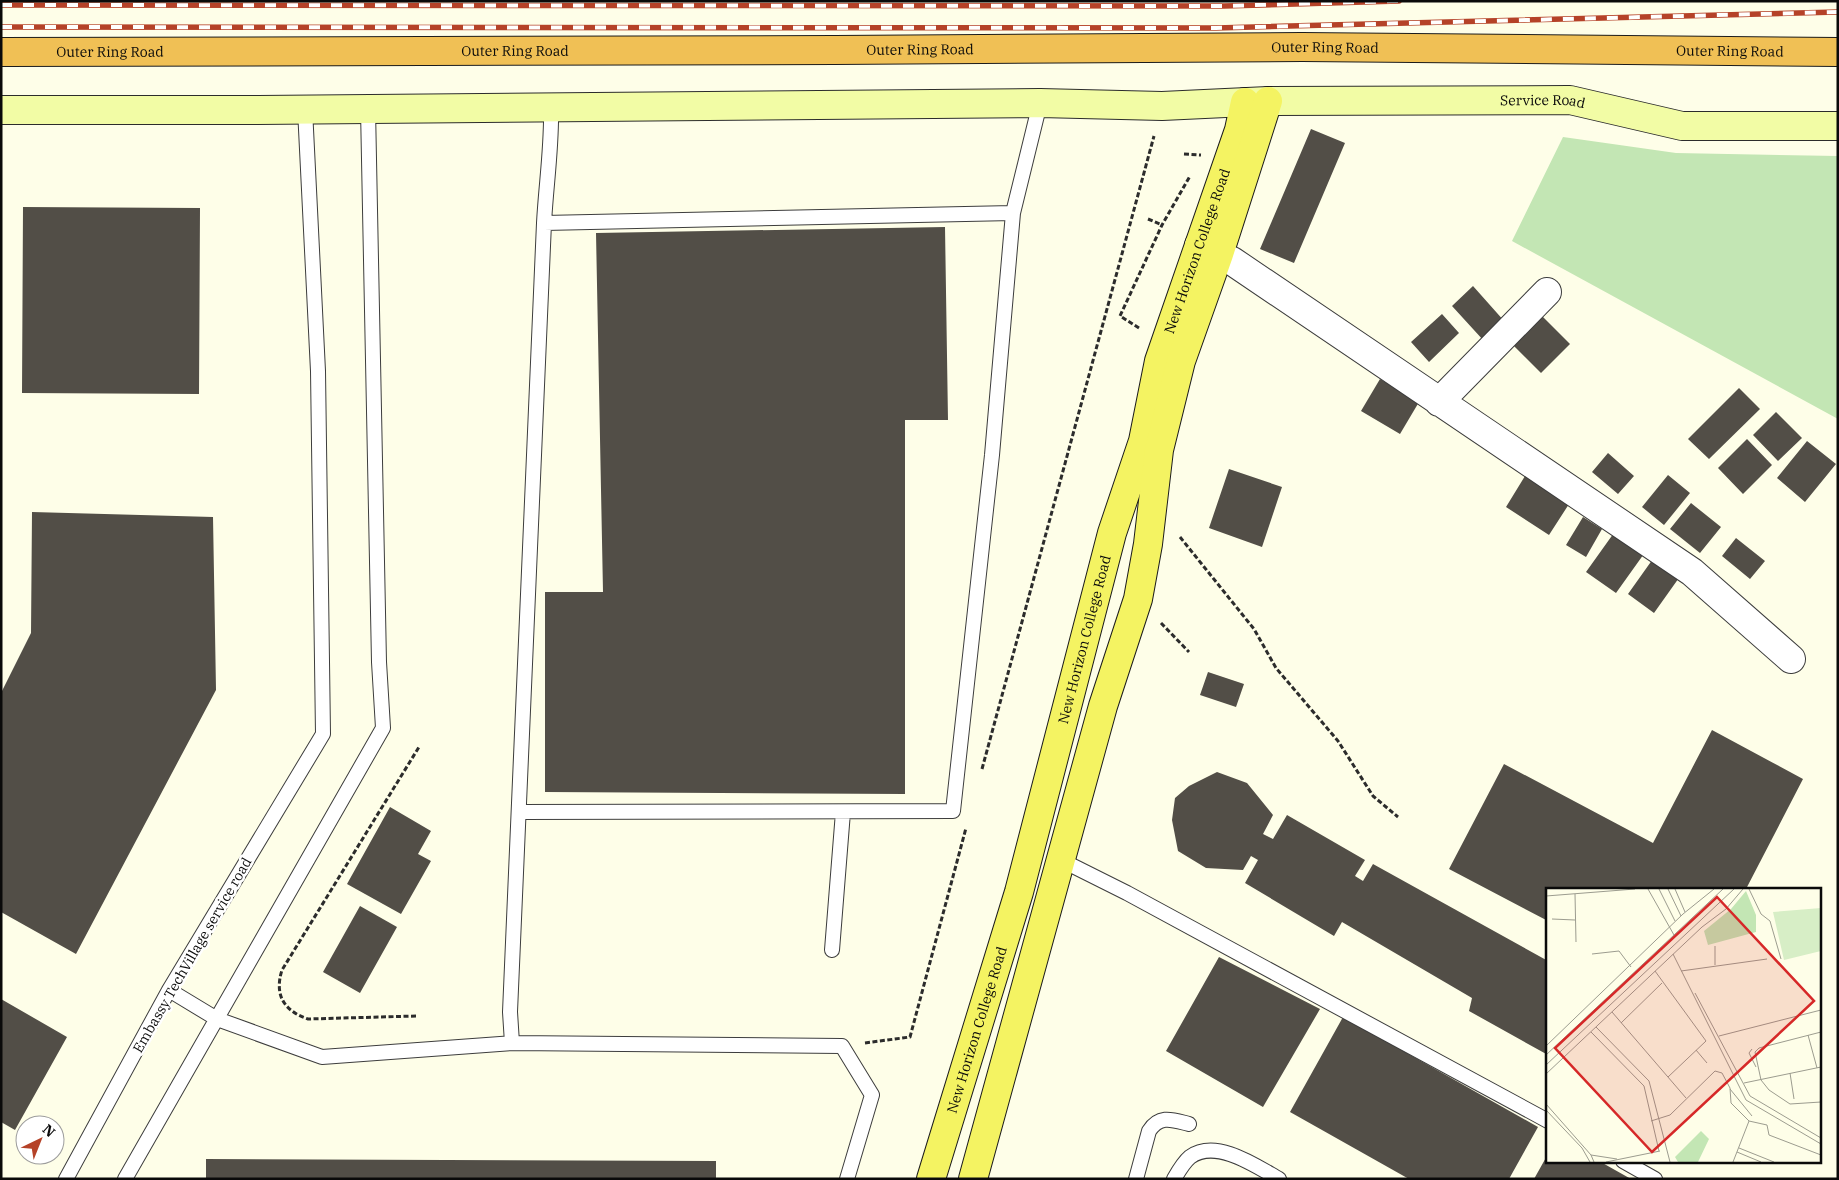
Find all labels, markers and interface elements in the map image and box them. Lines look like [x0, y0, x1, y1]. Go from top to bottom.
street label: Outer Ring Road [1271, 38, 1379, 57]
street label: Outer Ring Road [866, 40, 974, 59]
street label: Outer Ring Road [1676, 41, 1784, 60]
street label: Outer Ring Road [461, 42, 569, 60]
street label: Outer Ring Road [56, 43, 164, 61]
street label: Service Road [1500, 91, 1588, 112]
street label: New Horizon College Road [1160, 166, 1234, 336]
street label: New Horizon College Road [1054, 553, 1115, 726]
street label: Embassy TechVillage service road [129, 854, 256, 1056]
inset map [1546, 888, 1822, 1162]
street label: New Horizon College Road [943, 944, 1011, 1116]
north arrow [15, 1115, 65, 1165]
text: N [39, 1120, 59, 1141]

